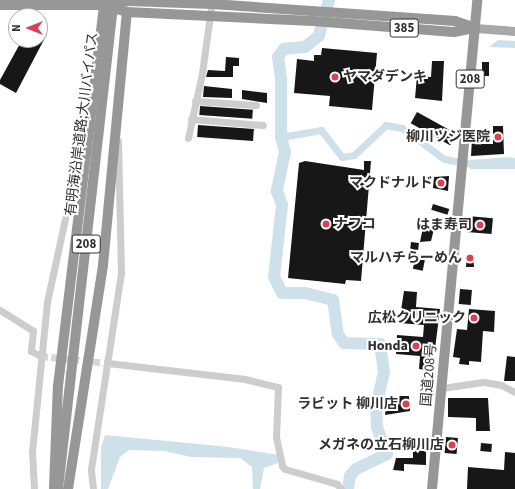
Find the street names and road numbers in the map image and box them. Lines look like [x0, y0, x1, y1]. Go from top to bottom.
road number: 385 [389, 17, 419, 39]
street label: 有明海沿岸道路;大川バイパス [62, 31, 102, 217]
road number: 208 [455, 68, 485, 90]
road number: 208 [71, 233, 101, 255]
street label: 国道208号 [418, 343, 440, 407]

